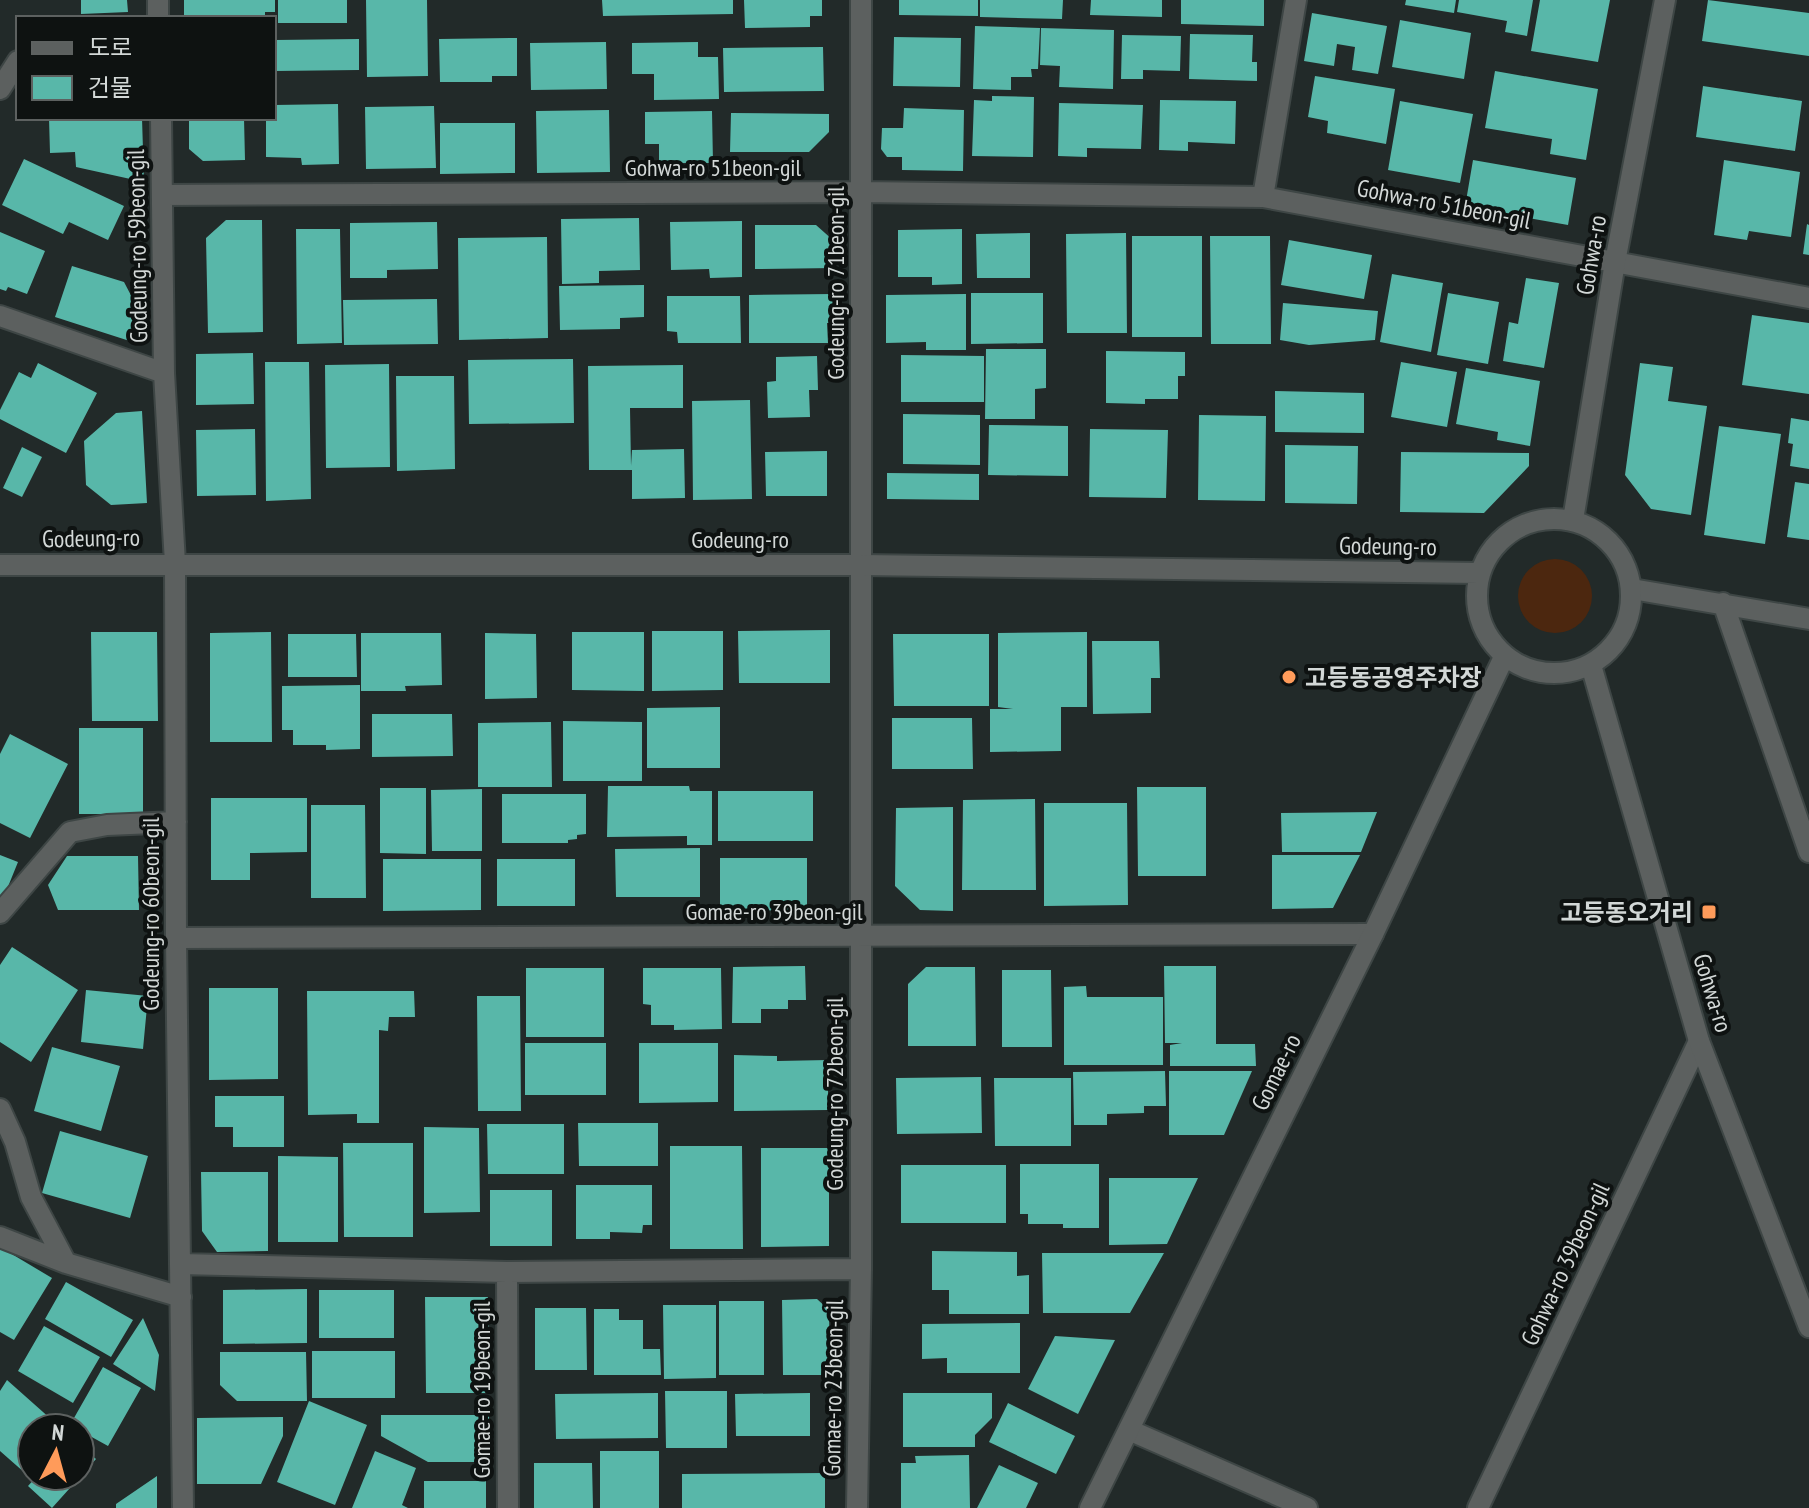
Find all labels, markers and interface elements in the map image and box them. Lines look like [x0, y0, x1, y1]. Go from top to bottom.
legend [16, 16, 276, 120]
text: 도로 [88, 32, 132, 63]
text: 건물 [88, 72, 132, 103]
street label: Godeung-ro 59beon-gil [120, 149, 154, 343]
street label: Gohwa-ro 51beon-gil [625, 152, 802, 183]
street label: Gohwa-ro 51beon-gil [1355, 172, 1534, 236]
street label: Godeung-ro 71beon-gil [820, 186, 851, 380]
street label: Gohwa-ro [1569, 213, 1613, 297]
street label: Godeung-ro [42, 522, 140, 554]
street label: Godeung-ro [691, 524, 789, 555]
street label: Godeung-ro [1339, 530, 1437, 562]
place label: 고등동공영주차장 [1305, 662, 1482, 693]
marker: 고등동공영주차장 [1280, 668, 1298, 686]
street label: Godeung-ro 60beon-gil [135, 817, 166, 1011]
street label: Gomae-ro 39beon-gil [685, 896, 863, 927]
place label: 고등동오거리 [1561, 897, 1693, 928]
marker: 고등동오거리 [1700, 903, 1718, 921]
street label: Gohwa-ro [1686, 950, 1740, 1036]
street label: Godeung-ro 72beon-gil [819, 997, 850, 1191]
street label: Gomae-ro [1244, 1029, 1308, 1115]
street label: Gohwa-ro 39beon-gil [1514, 1177, 1616, 1350]
street label: Gomae-ro 23beon-gil [816, 1299, 850, 1477]
street label: Gomae-ro 19beon-gil [466, 1301, 497, 1479]
north arrow [16, 1412, 96, 1492]
text: N [51, 1418, 65, 1447]

